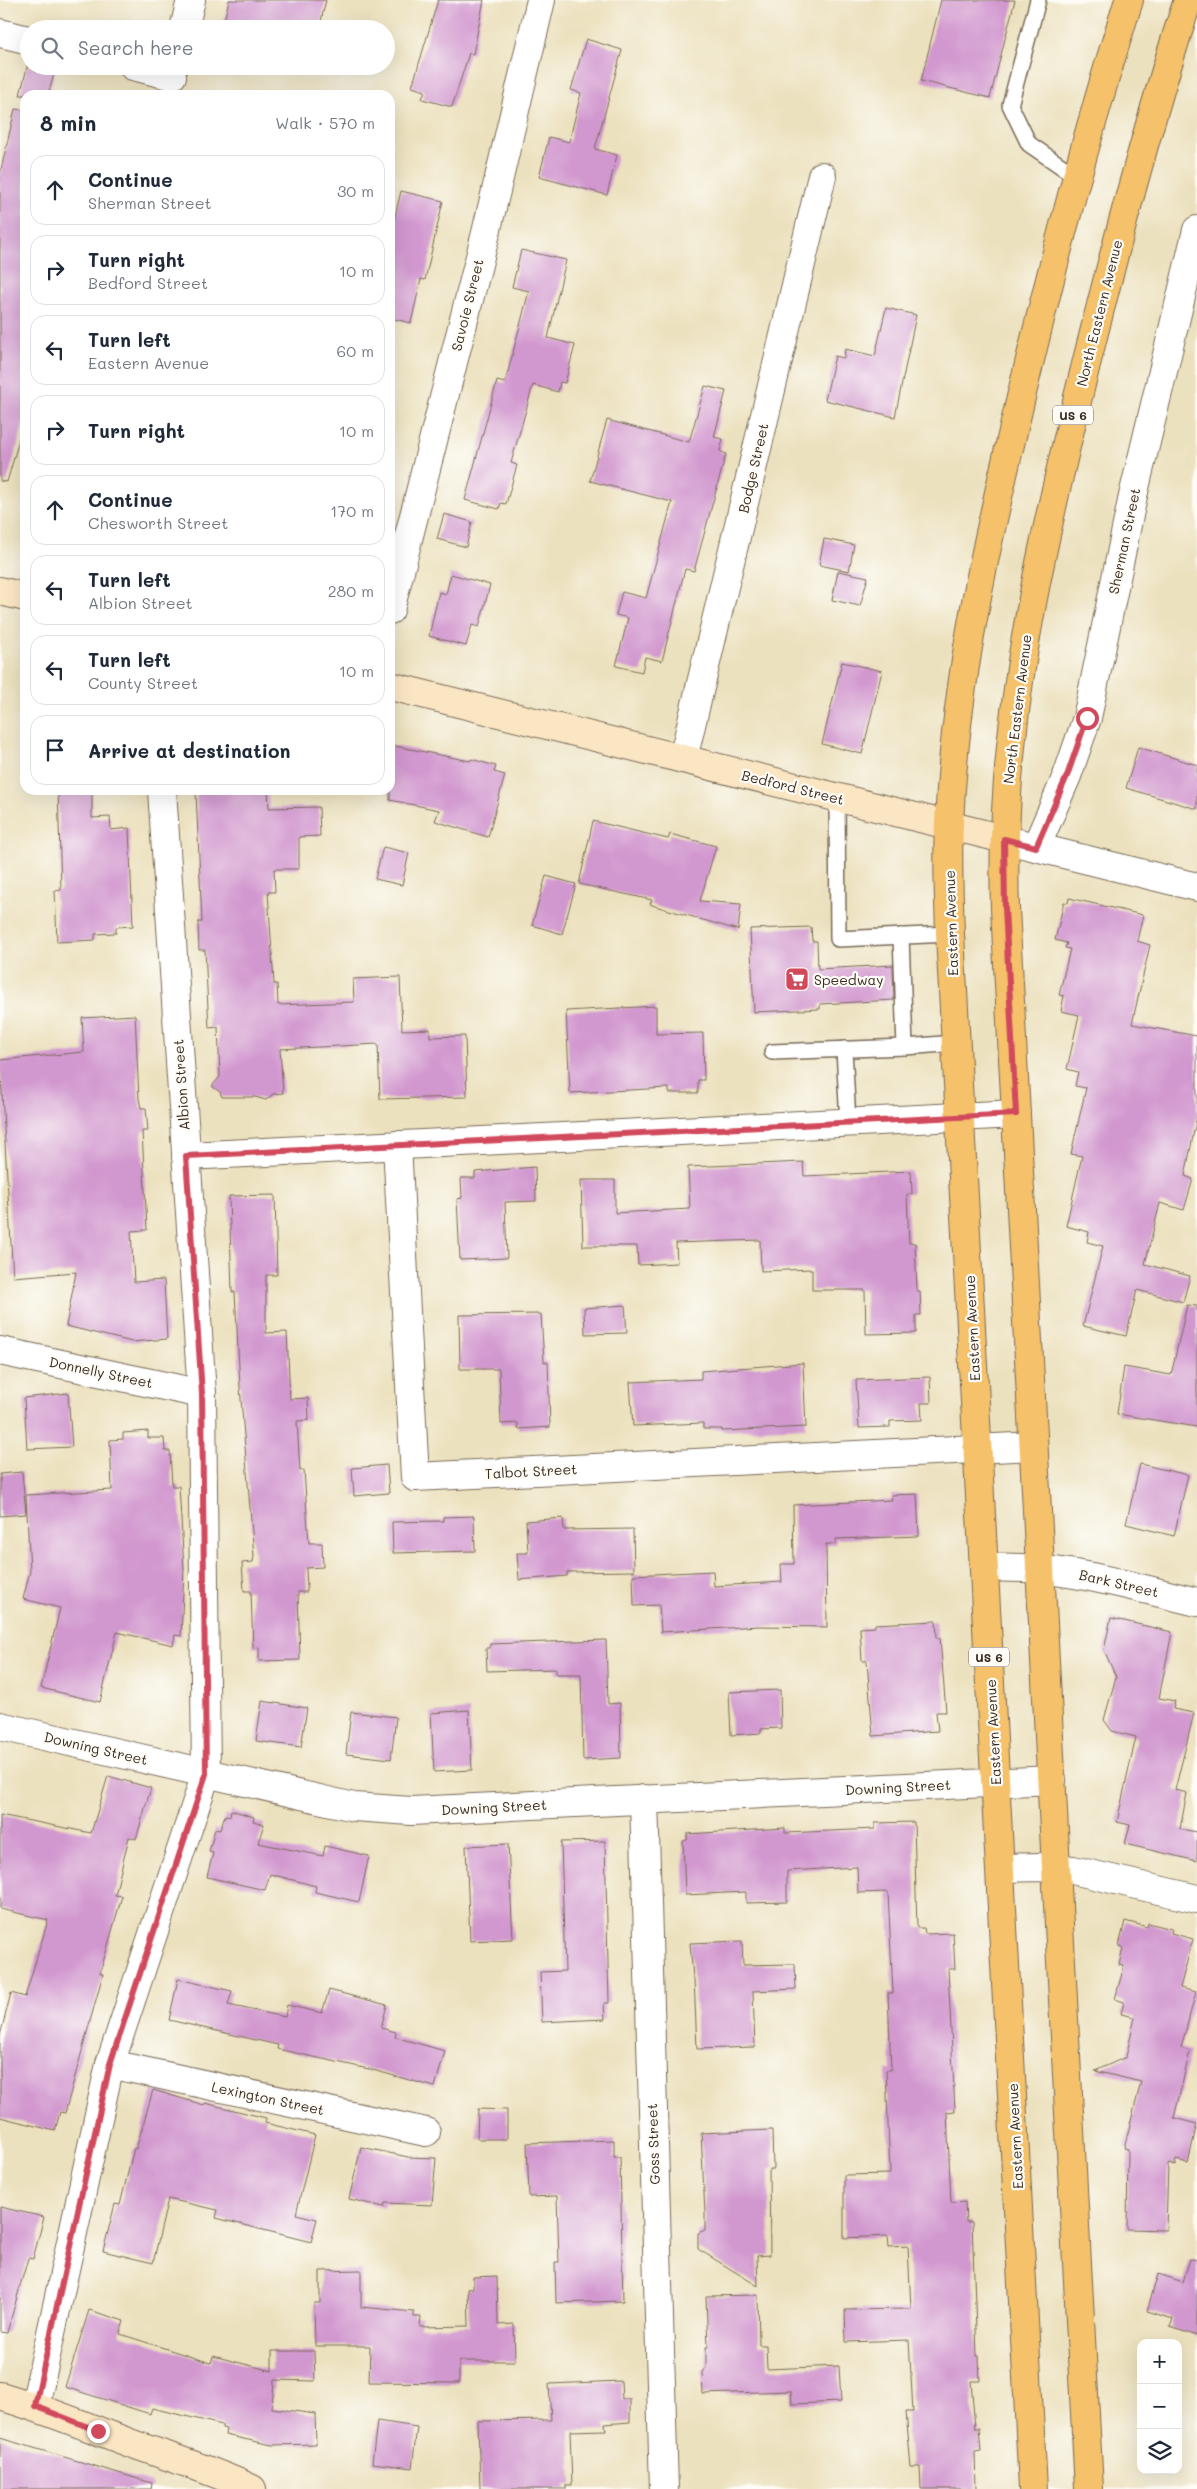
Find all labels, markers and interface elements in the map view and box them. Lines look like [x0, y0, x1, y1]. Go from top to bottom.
search box [20, 20, 395, 75]
icon: search [38, 34, 66, 62]
text: Search here [78, 35, 194, 60]
text: 8 min [40, 109, 96, 136]
text: Walk · 570 m [275, 112, 375, 133]
text: Continue [88, 167, 173, 192]
icon: ahead [41, 176, 69, 204]
text: 30 m [337, 180, 374, 201]
text: Sherman Street [88, 192, 212, 213]
street label: North Eastern Avenue [1072, 238, 1126, 388]
text: Turn right [88, 247, 185, 272]
icon: right [41, 256, 69, 284]
street label: Savoie Street [446, 257, 488, 353]
text: 10 m [339, 260, 374, 281]
text: Bedford Street [88, 272, 208, 293]
text: Turn left [88, 327, 171, 352]
icon: left [41, 336, 69, 364]
text: 60 m [337, 340, 374, 361]
text: Eastern Avenue [88, 352, 209, 373]
road number: US 6 [1053, 406, 1093, 424]
icon: right [41, 416, 69, 444]
text: Turn right [88, 418, 185, 443]
text: 10 m [339, 420, 374, 441]
street label: Bodge Street [733, 421, 773, 515]
street label: Sherman Street [1103, 486, 1145, 596]
text: Continue [88, 487, 173, 512]
icon: ahead [41, 496, 69, 524]
text: 170 m [330, 500, 374, 521]
text: Chesworth Street [88, 512, 228, 533]
text: Turn left [88, 567, 171, 592]
icon: left [41, 576, 69, 604]
text: 280 m [328, 580, 374, 601]
text: Albion Street [88, 592, 193, 613]
street label: North Eastern Avenue [998, 633, 1036, 785]
text: Turn left [88, 647, 171, 672]
icon: left [41, 656, 69, 684]
text: 10 m [339, 660, 374, 681]
text: County Street [88, 672, 198, 693]
route start [1076, 707, 1099, 730]
icon: arrive [41, 736, 69, 764]
text: Arrive at destination [88, 738, 291, 763]
street label: Bedford Street [740, 765, 846, 809]
street label: Eastern Avenue [940, 870, 962, 976]
supermarket icon: Speedway [784, 966, 810, 992]
place label: Speedway [814, 970, 884, 989]
street label: Albion Street [168, 1039, 194, 1131]
street label: Eastern Avenue [960, 1275, 984, 1381]
street label: Donnelly Street [47, 1352, 155, 1392]
street label: Talbot Street [484, 1459, 578, 1483]
street label: Bark Street [1077, 1565, 1161, 1601]
road number: US 6 [969, 1648, 1009, 1666]
street label: Eastern Avenue [981, 1679, 1005, 1785]
street label: Downing Street [42, 1727, 150, 1769]
street label: Downing Street [845, 1775, 951, 1799]
street label: Downing Street [441, 1795, 547, 1819]
street label: Lexington Street [210, 2077, 326, 2119]
street label: Eastern Avenue [1003, 2083, 1027, 2189]
street label: Goss Street [642, 2103, 664, 2185]
map controls [1137, 2339, 1182, 2474]
button: + [1137, 2339, 1182, 2384]
button: − [1137, 2384, 1182, 2429]
route end [87, 2420, 110, 2443]
button: layers [1137, 2429, 1182, 2474]

